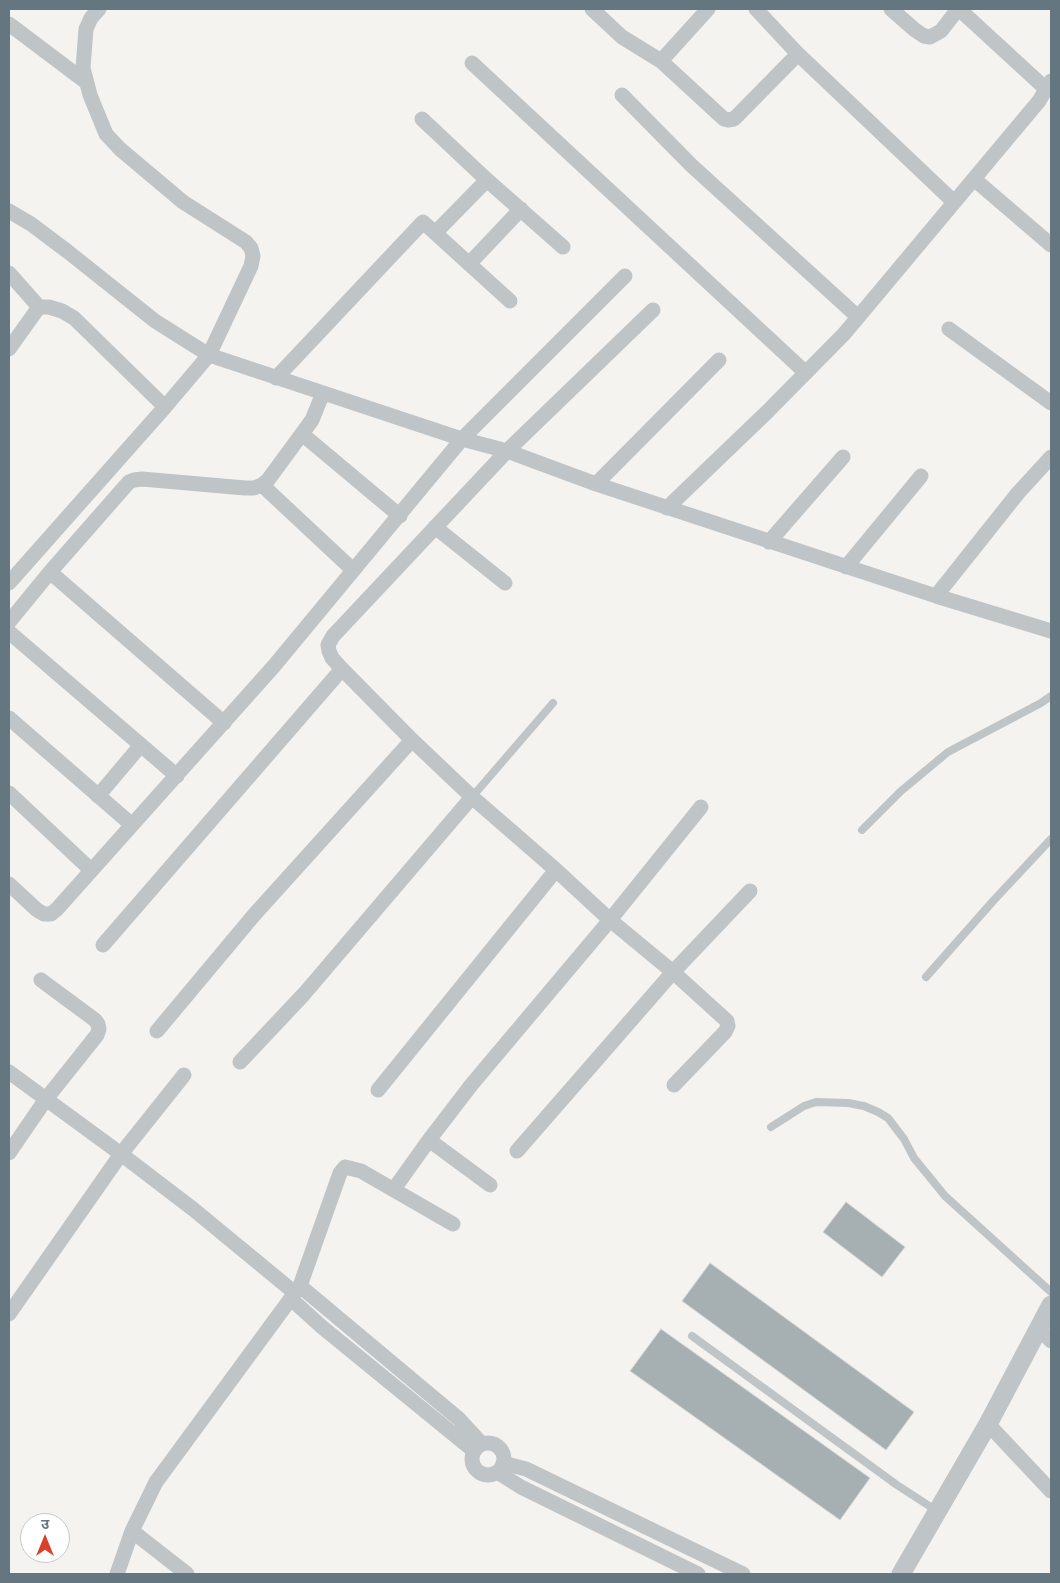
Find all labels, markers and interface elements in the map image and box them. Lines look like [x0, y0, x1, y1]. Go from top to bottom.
north arrow [20, 1513, 70, 1563]
text: उ [41, 1515, 49, 1532]

